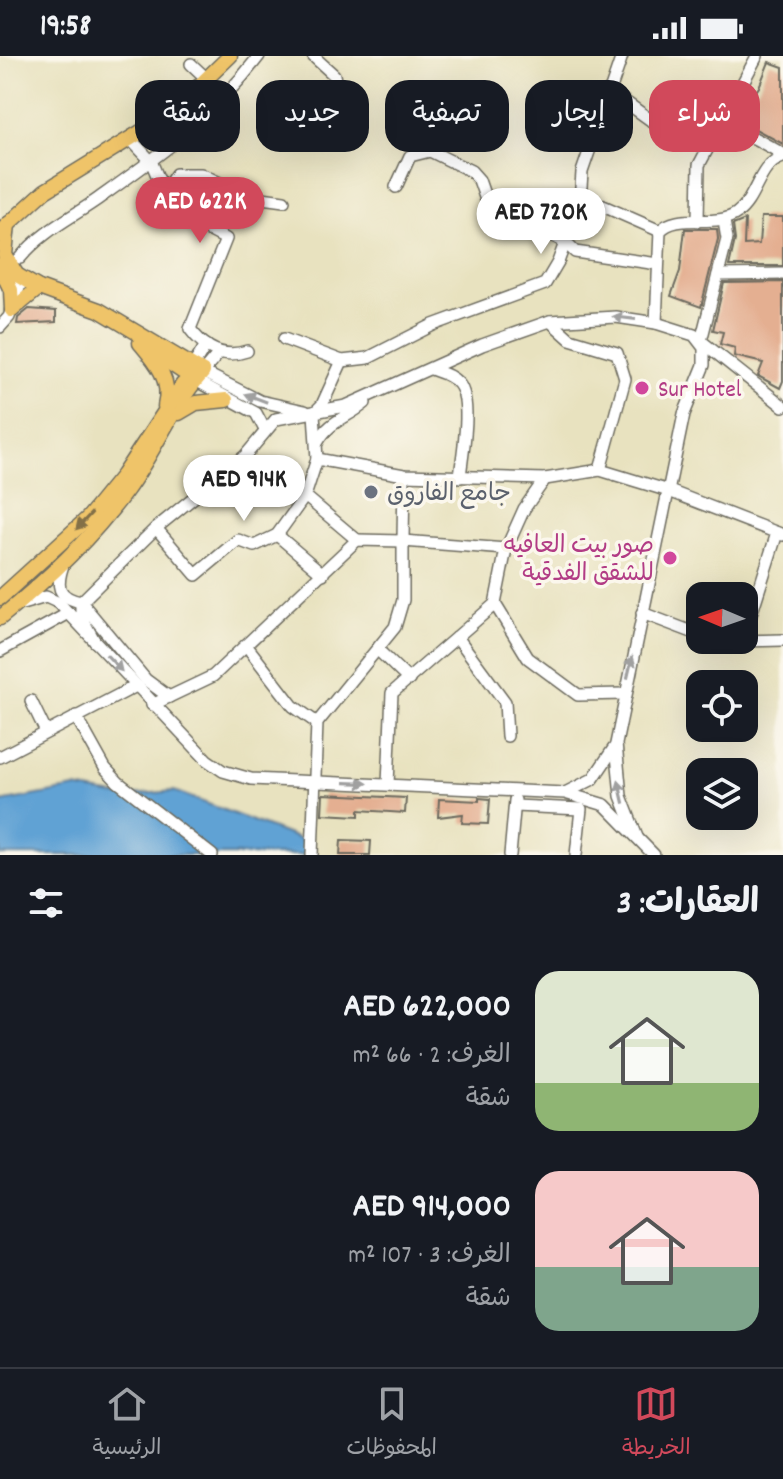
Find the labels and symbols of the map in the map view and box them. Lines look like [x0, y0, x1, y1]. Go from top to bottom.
pin: AED 622K [117, 177, 283, 245]
pin: AED 720K [458, 188, 624, 256]
one-way arrow [611, 312, 636, 325]
place label: Sur Hotel [658, 374, 742, 408]
marker: Sur Hotel [633, 379, 651, 397]
one-way arrow [244, 391, 268, 404]
pin: AED 914K [161, 455, 327, 523]
place label: جامع الفاروق [387, 478, 511, 512]
marker: جامع الفاروق [362, 483, 380, 501]
one-way arrow [76, 511, 93, 531]
place label: صور بيت العافيه للشقق الفدقية [504, 530, 654, 592]
marker: صور بيت العافيه للشقق الفدقية [661, 549, 679, 567]
north arrow [686, 582, 758, 654]
one-way arrow [105, 653, 123, 672]
one-way arrow [624, 655, 636, 680]
one-way arrow [344, 777, 369, 790]
one-way arrow [614, 779, 627, 804]

